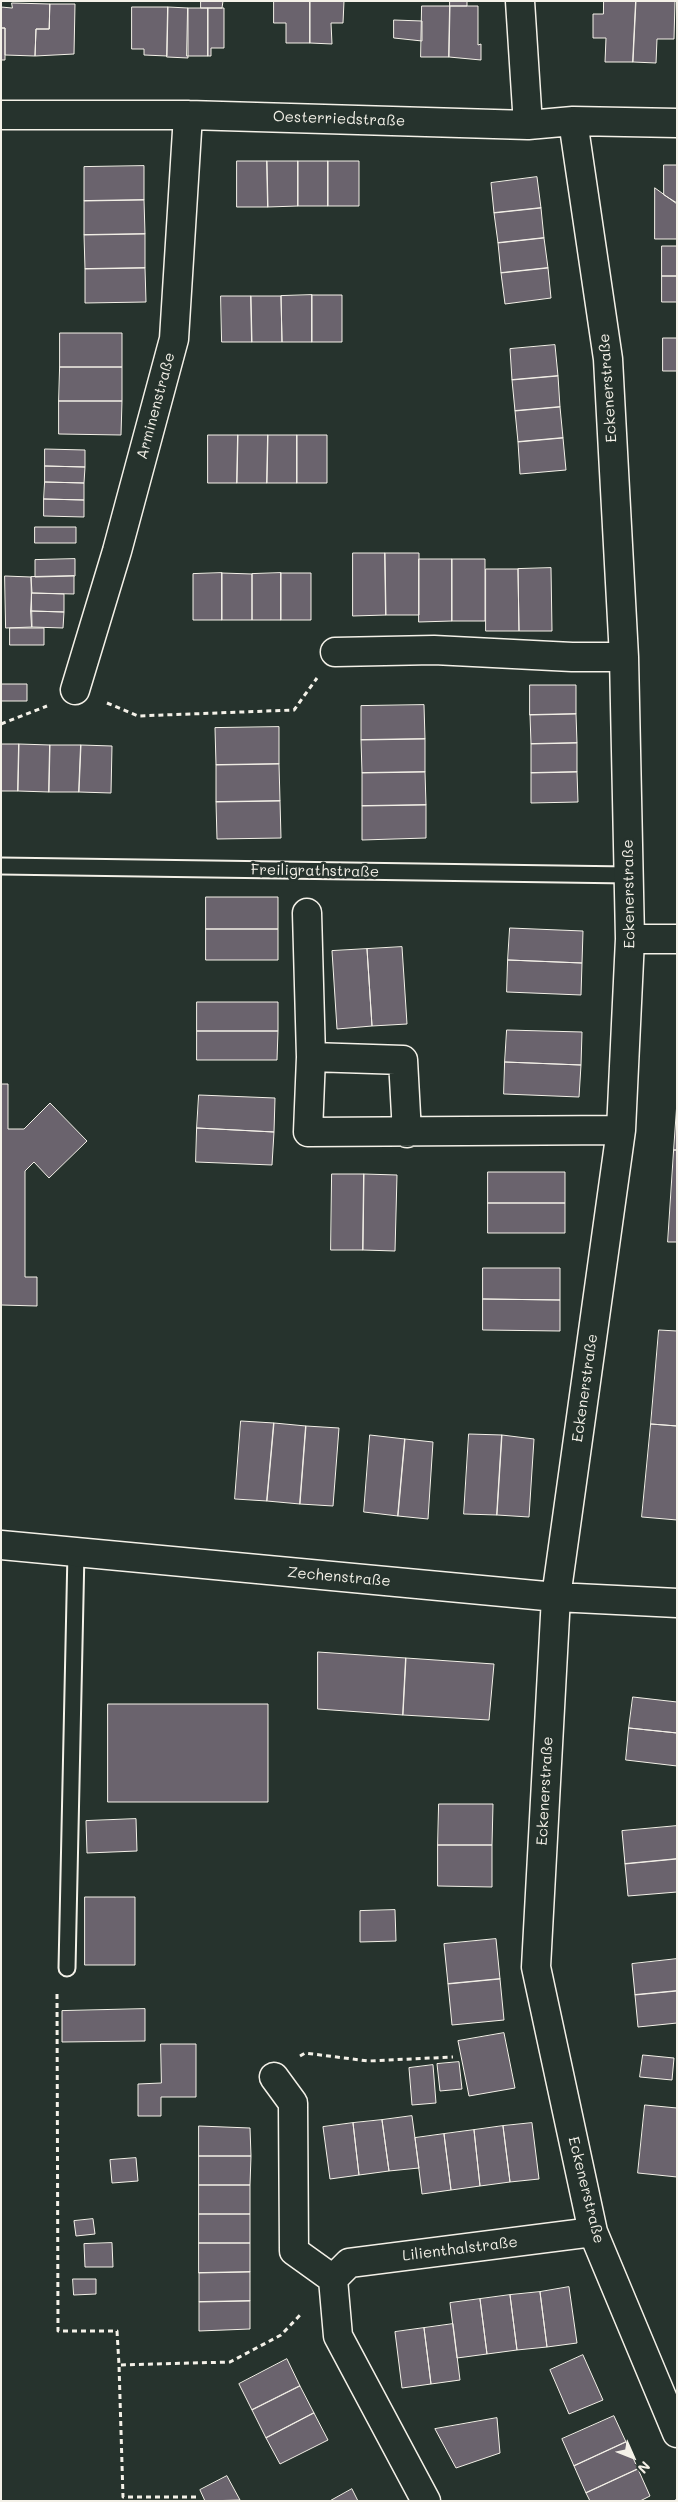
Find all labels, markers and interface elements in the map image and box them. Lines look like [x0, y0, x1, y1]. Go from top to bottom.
street label: Oesterriedstraße [273, 108, 405, 130]
street label: Eckenerstraße [595, 333, 621, 443]
street label: Arminenstraße [133, 351, 179, 461]
street label: Eckenerstraße [619, 839, 639, 949]
street label: Freiligrathstraße [251, 861, 379, 881]
street label: Eckenerstraße [568, 1333, 602, 1443]
street label: Zechenstraße [287, 1564, 391, 1590]
street label: Eckenerstraße [533, 1736, 557, 1846]
street label: Eckenerstraße [564, 2135, 608, 2245]
street label: Lilienthalstraße [401, 2233, 519, 2265]
north arrow [608, 2432, 658, 2482]
text: N [634, 2457, 655, 2478]

